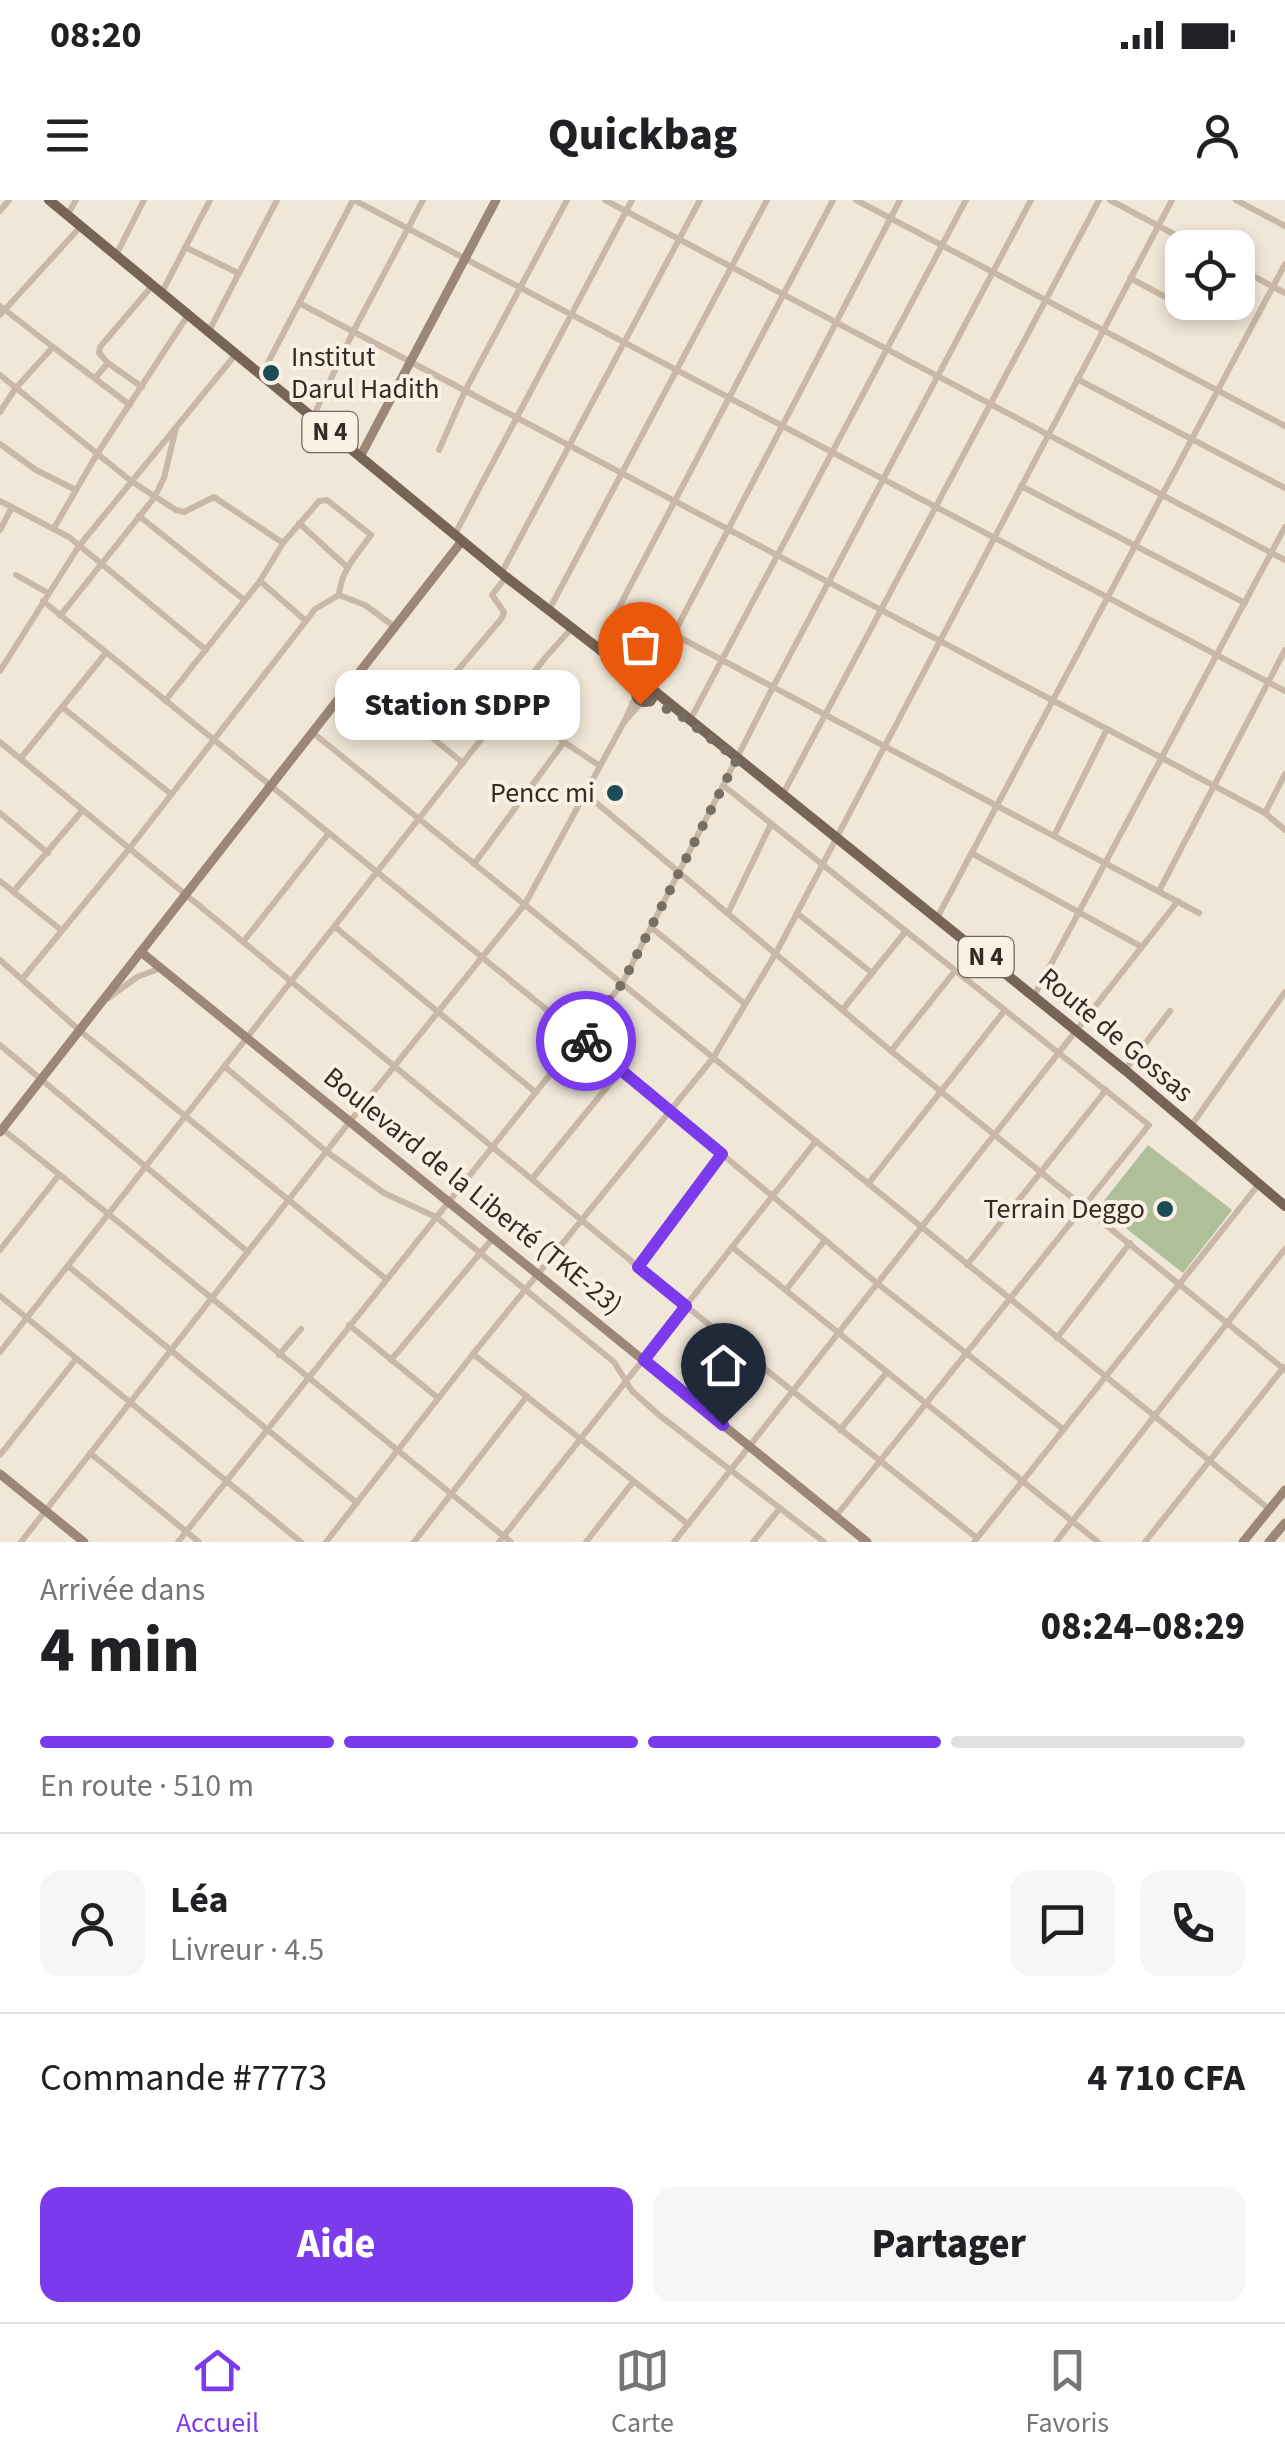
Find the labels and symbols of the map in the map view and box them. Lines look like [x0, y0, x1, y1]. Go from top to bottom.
place label: Institut Darul Hadith [291, 337, 440, 409]
marker: Institut Darul Hadith [260, 362, 282, 384]
road number: N 4 [302, 412, 358, 452]
pin [598, 602, 683, 705]
callout: Station SDPP [335, 669, 580, 739]
place label: Pencc mi [490, 773, 595, 813]
marker: Pencc mi [604, 782, 626, 804]
road number: N 4 [958, 937, 1014, 977]
street label: Route de Gossas [1030, 958, 1202, 1112]
courier [536, 991, 636, 1091]
street label: Boulevard de la Liberté (TKE-23) [315, 1058, 631, 1324]
place label: Terrain Deggo [983, 1189, 1145, 1229]
marker: Terrain Deggo [1154, 1198, 1176, 1220]
pin [681, 1323, 766, 1426]

